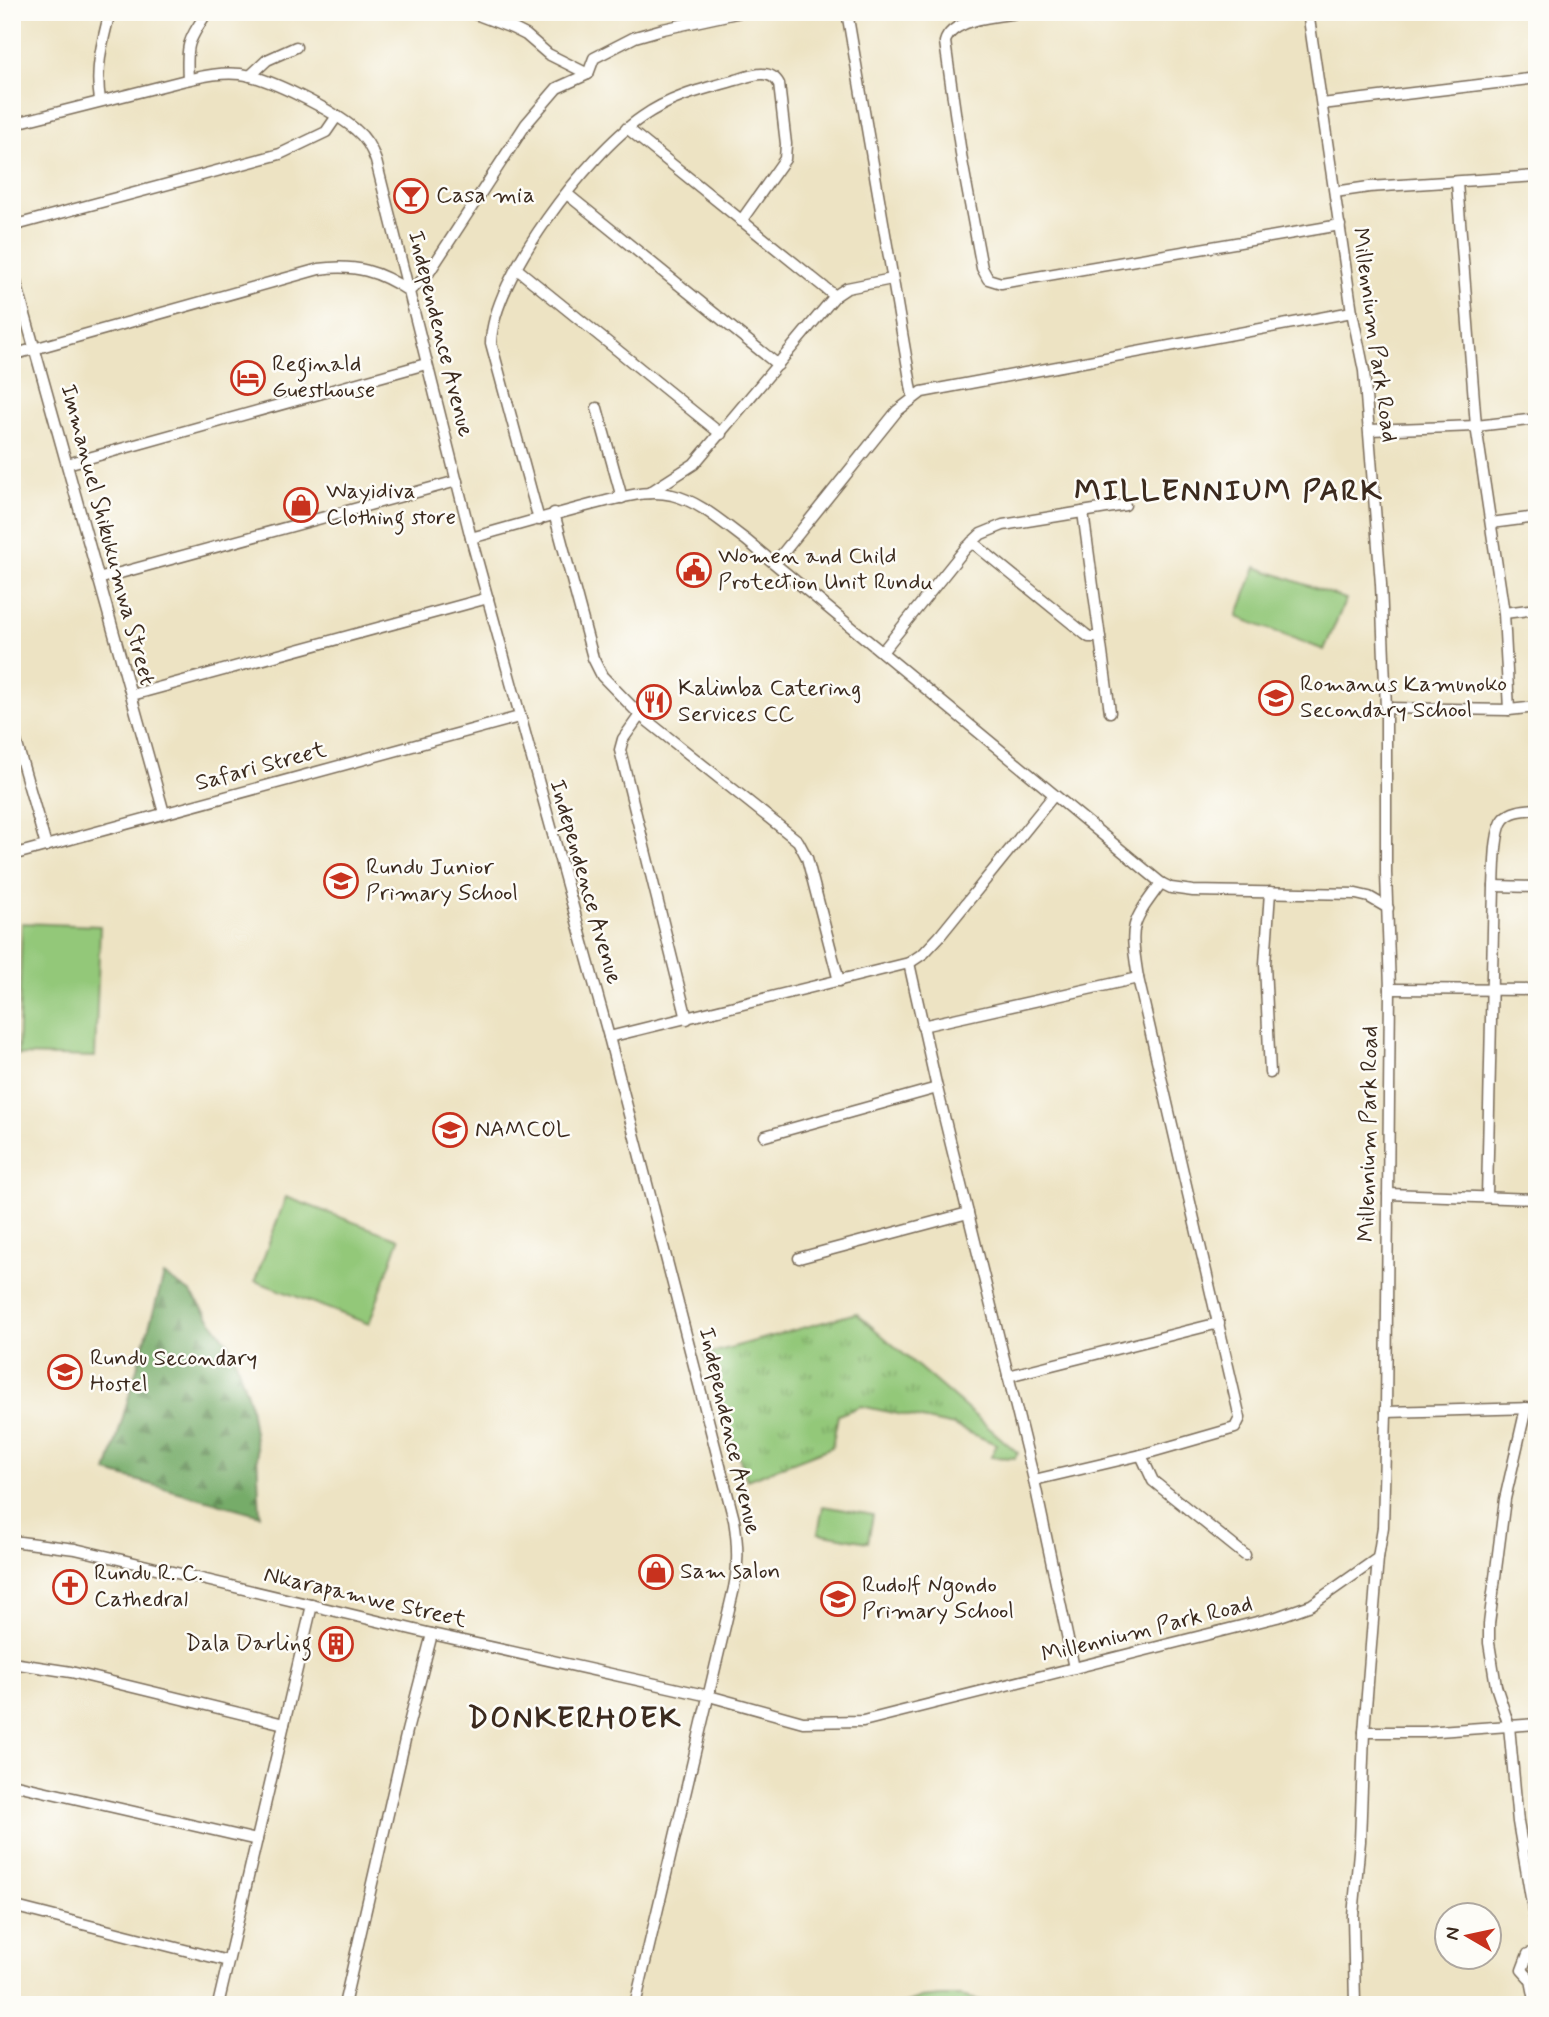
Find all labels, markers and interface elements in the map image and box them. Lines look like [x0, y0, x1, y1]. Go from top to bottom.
bar icon: Casa mia [392, 177, 430, 215]
place label: Casa mia [436, 181, 535, 211]
street label: Millennium Park Road [1344, 226, 1404, 444]
street label: Independence Avenue [400, 228, 480, 440]
place label: Reginald Guesthouse [272, 350, 375, 406]
hotel icon: Reginald Guesthouse [229, 359, 267, 397]
street label: Immanuel Shikukumwa Street [52, 381, 162, 689]
district label: MILLENNIUM PARK [1074, 472, 1384, 511]
place label: Wayidiva Clothing store [326, 477, 456, 535]
shop icon: Wayidiva Clothing store [282, 486, 320, 524]
place label: Women and Child Protection Unit Rundu [718, 542, 933, 598]
public building icon: Women and Child Protection Unit Rundu [675, 551, 713, 589]
place label: Romanus Kamunoko Secondary School [1300, 670, 1507, 726]
place label: Kalimba Catering Services CC [678, 674, 861, 730]
school or university icon: Romanus Kamunoko Secondary School [1257, 679, 1295, 717]
restaurant icon: Kalimba Catering Services CC [635, 683, 673, 721]
street label: Safari Street [192, 735, 330, 799]
street label: Independence Avenue [541, 776, 629, 988]
place label: Rundu Junior Primary School [366, 853, 518, 909]
school or university icon: Rundu Junior Primary School [322, 862, 360, 900]
street label: Millennium Park Road [1352, 1026, 1386, 1242]
school or university icon: NAMCOL [431, 1111, 469, 1149]
place label: NAMCOL [475, 1115, 570, 1145]
street label: Independence Avenue [691, 1325, 767, 1538]
place label: Rundu Secondary Hostel [90, 1344, 257, 1400]
school or university icon: Rundu Secondary Hostel [46, 1353, 84, 1391]
shop icon: Sam salon [637, 1553, 675, 1591]
place label: Sam salon [680, 1557, 781, 1587]
place label: Rundu R. C. Cathedral [94, 1559, 203, 1615]
street label: Nkarapamwe Street [261, 1560, 470, 1636]
church icon: Rundu R. C. Cathedral [51, 1568, 89, 1606]
place label: Rudolf Ngondo Primary School [862, 1571, 1014, 1627]
school or university icon: Rudolf Ngondo Primary School [819, 1580, 857, 1618]
street label: Millennium Park Road [1038, 1589, 1256, 1671]
building icon: Dala Darling [317, 1625, 355, 1663]
place label: Dala Darling [185, 1629, 312, 1661]
district label: DONKERHOEK [468, 1699, 682, 1738]
north arrow [1434, 1902, 1504, 1972]
text: N [1439, 1925, 1466, 1942]

